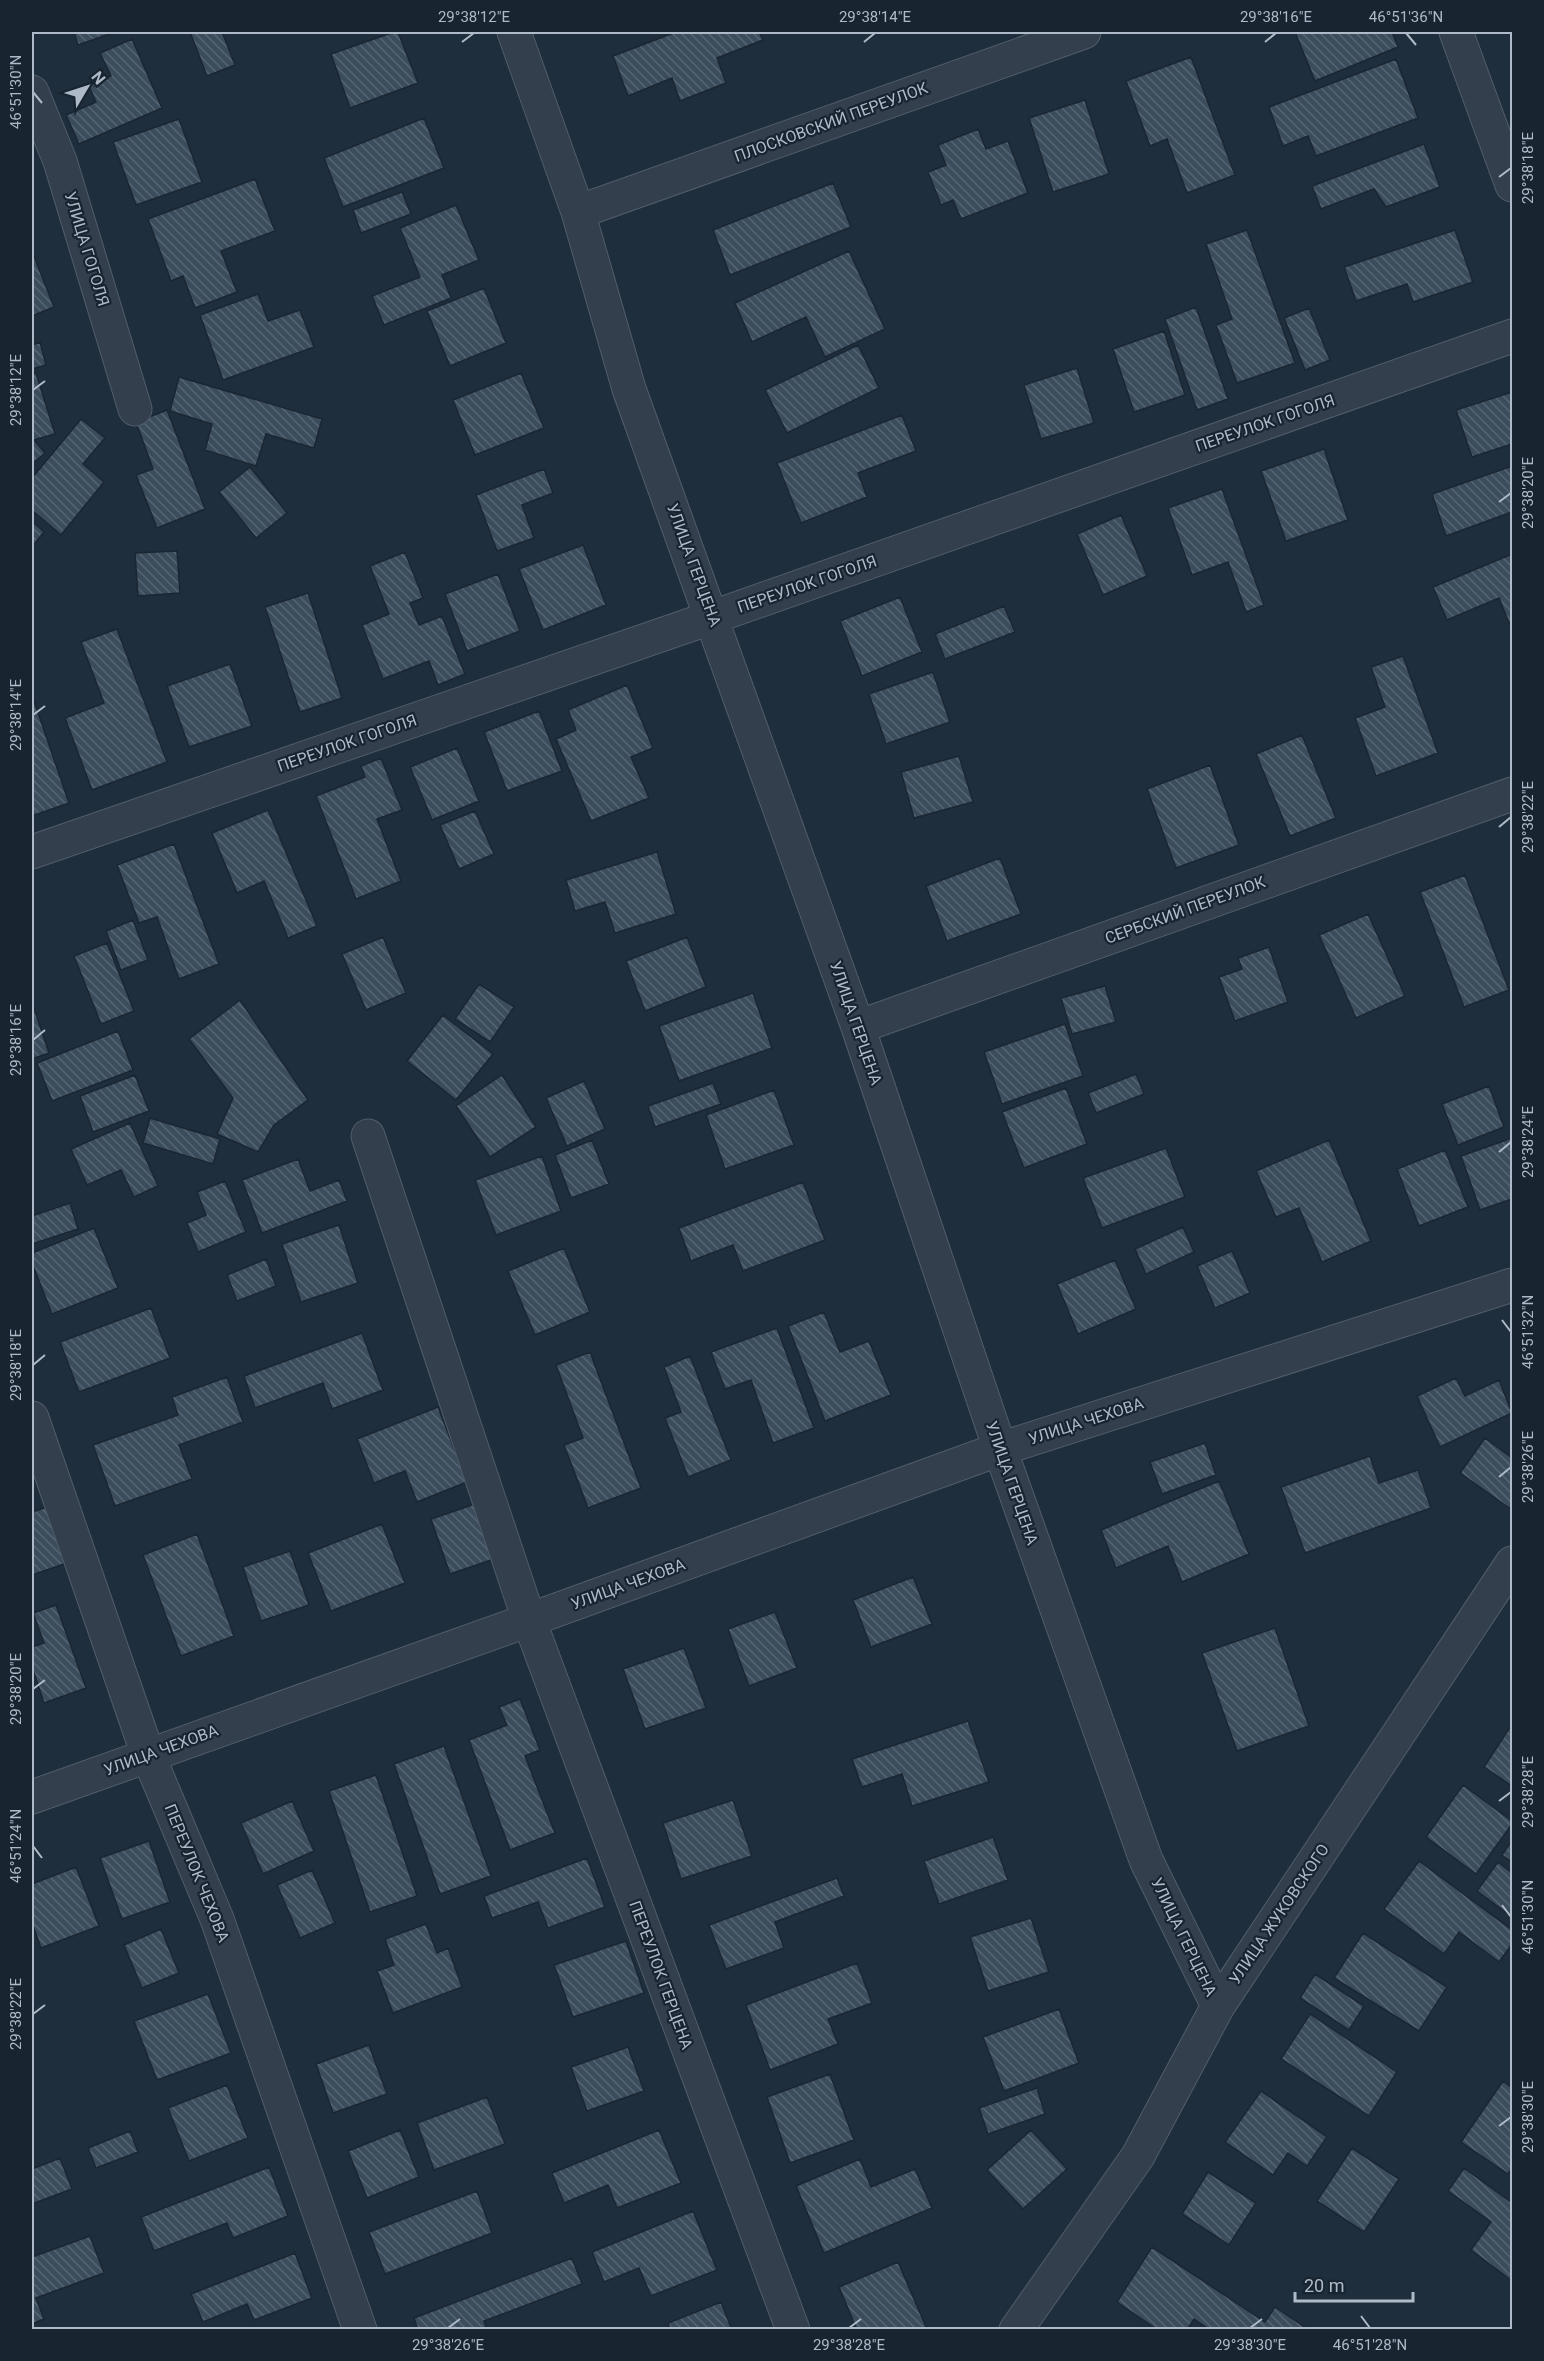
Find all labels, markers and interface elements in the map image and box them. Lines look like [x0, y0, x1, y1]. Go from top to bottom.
text: 29°38'12"E [438, 8, 511, 26]
text: 29°38'14"E [839, 8, 912, 26]
text: 29°38'16"E [1240, 8, 1313, 26]
text: 46°51'36"N [1369, 8, 1443, 26]
text: 46°51'30"N [7, 55, 25, 129]
north arrow [57, 57, 117, 117]
text: N [87, 68, 109, 88]
street label: ПЛОСКОВСКИЙ ПЕРЕУЛОК [732, 78, 931, 166]
text: 29°38'18"E [1519, 131, 1537, 204]
street label: УЛИЦА ГОГОЛЯ [61, 189, 113, 309]
text: 29°38'12"E [7, 353, 25, 426]
street label: ПЕРЕУЛОК ГОГОЛЯ [1193, 390, 1337, 456]
text: 29°38'20"E [1519, 456, 1537, 529]
street label: УЛИЦА ГЕРЦЕНА [663, 501, 725, 630]
street label: ПЕРЕУЛОК ГОГОЛЯ [735, 551, 879, 617]
text: 29°38'14"E [7, 678, 25, 751]
street label: ПЕРЕУЛОК ГОГОЛЯ [275, 710, 419, 776]
text: 29°38'22"E [1519, 780, 1537, 853]
street label: СЕРБСКИЙ ПЕРЕУЛОК [1102, 872, 1268, 948]
street label: УЛИЦА ГЕРЦЕНА [826, 959, 886, 1088]
text: 29°38'16"E [7, 1003, 25, 1076]
text: 29°38'24"E [1519, 1105, 1537, 1178]
text: 46°51'32"N [1519, 1295, 1537, 1369]
text: 29°38'18"E [7, 1328, 25, 1401]
street label: УЛИЦА ЧЕХОВА [1026, 1393, 1146, 1449]
street label: УЛИЦА ГЕРЦЕНА [982, 1419, 1042, 1548]
text: 29°38'26"E [1519, 1430, 1537, 1503]
street label: УЛИЦА ЧЕХОВА [568, 1554, 688, 1613]
text: 29°38'20"E [7, 1652, 25, 1725]
street label: УЛИЦА ЧЕХОВА [101, 1720, 221, 1779]
text: 29°38'28"E [1519, 1755, 1537, 1828]
street label: ПЕРЕУЛОК ЧЕХОВА [161, 1801, 234, 1945]
text: 46°51'24"N [7, 1809, 25, 1883]
street label: УЛИЦА ЖУКОВСКОГО [1225, 1840, 1333, 1988]
street label: УЛИЦА ГЕРЦЕНА [1147, 1875, 1221, 2000]
text: 46°51'30"N [1519, 1880, 1537, 1954]
street label: ПЕРЕУЛОК ГЕРЦЕНА [625, 1898, 697, 2052]
text: 29°38'22"E [7, 1977, 25, 2050]
text: 29°38'30"E [1519, 2080, 1537, 2153]
scale bar [1295, 2265, 1414, 2303]
text: 20 m [1304, 2275, 1344, 2296]
text: 29°38'26"E [412, 2336, 485, 2354]
text: 29°38'28"E [813, 2336, 886, 2354]
text: 29°38'30"E [1214, 2336, 1287, 2354]
text: 46°51'28"N [1333, 2336, 1407, 2354]

